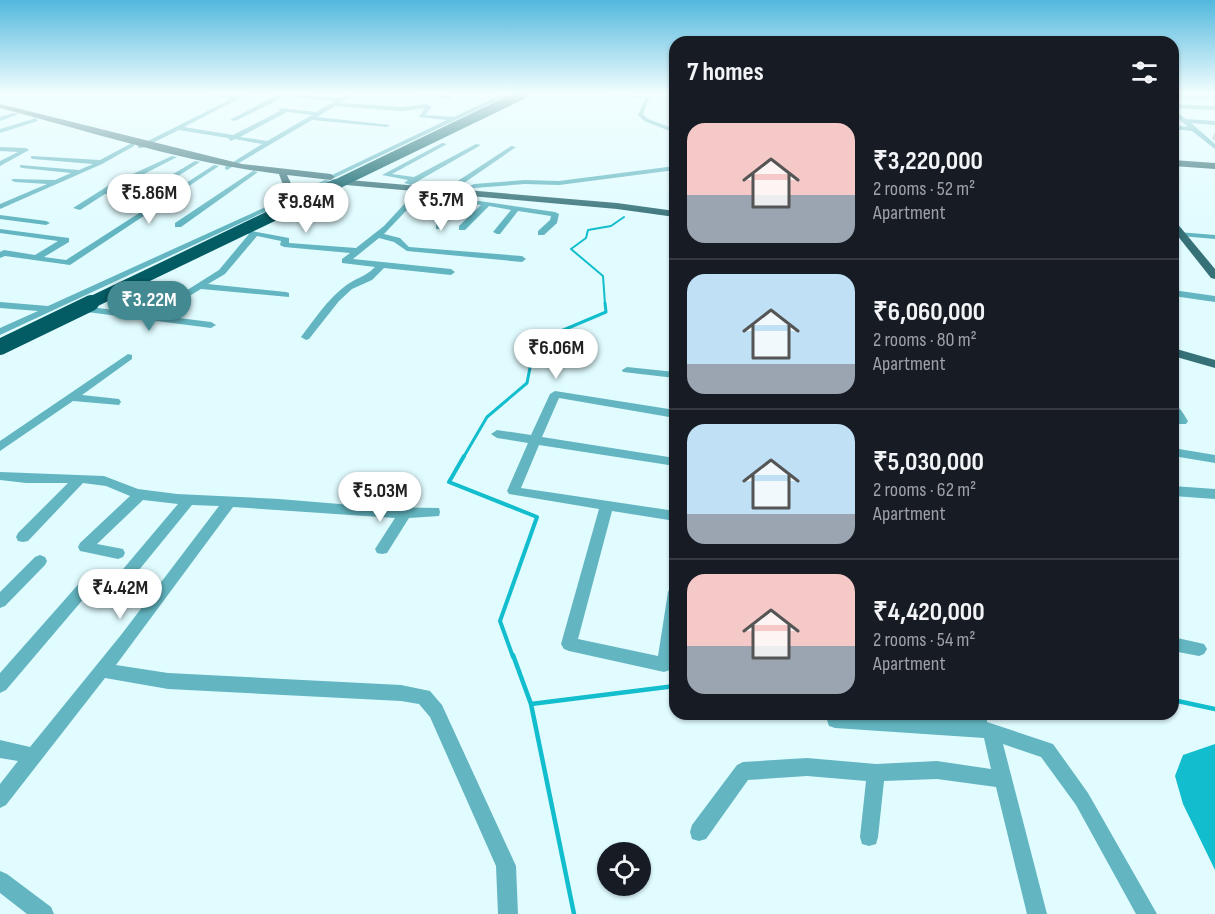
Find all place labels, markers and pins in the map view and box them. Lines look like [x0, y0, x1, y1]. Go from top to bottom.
pin: ₹5.86M [100, 174, 198, 225]
pin: ₹5.7M [399, 181, 483, 232]
pin: ₹9.84M [257, 183, 355, 234]
pin: ₹3.22M [100, 281, 198, 332]
pin: ₹6.06M [507, 329, 605, 380]
pin: ₹5.03M [331, 472, 429, 523]
pin: ₹4.42M [71, 569, 169, 620]

